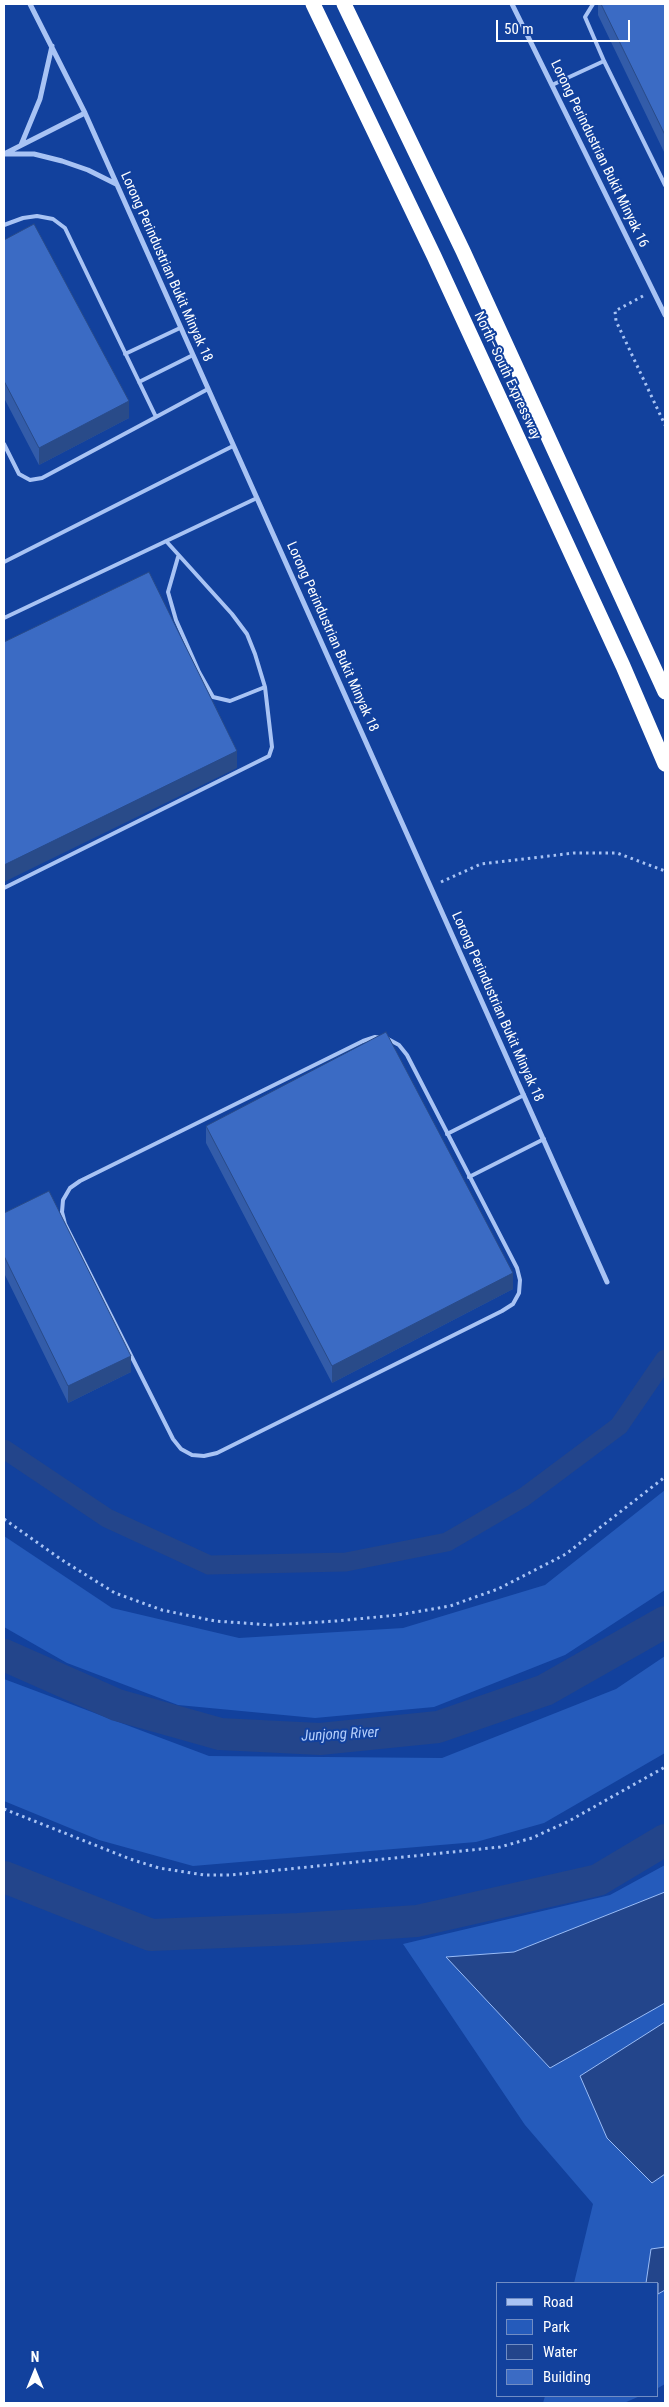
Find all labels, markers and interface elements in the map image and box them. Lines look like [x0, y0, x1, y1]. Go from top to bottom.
scale bar [499, 10, 633, 42]
text: 50 m [504, 20, 534, 38]
street label: Lorong Perindustrian Bukit Minyak 16 [546, 58, 652, 250]
street label: Lorong Perindustrian Bukit Minyak 18 [116, 169, 216, 365]
street label: North–South Expressway [470, 309, 544, 443]
street label: Lorong Perindustrian Bukit Minyak 18 [282, 539, 382, 735]
street label: Lorong Perindustrian Bukit Minyak 18 [447, 909, 547, 1105]
water label: Junjong River [301, 1724, 379, 1746]
legend [497, 2282, 659, 2397]
text: Road [543, 2293, 573, 2311]
text: Park [543, 2318, 570, 2336]
text: Water [543, 2343, 577, 2361]
north arrow [10, 2347, 60, 2397]
text: N [31, 2349, 39, 2365]
text: Building [543, 2368, 591, 2386]

